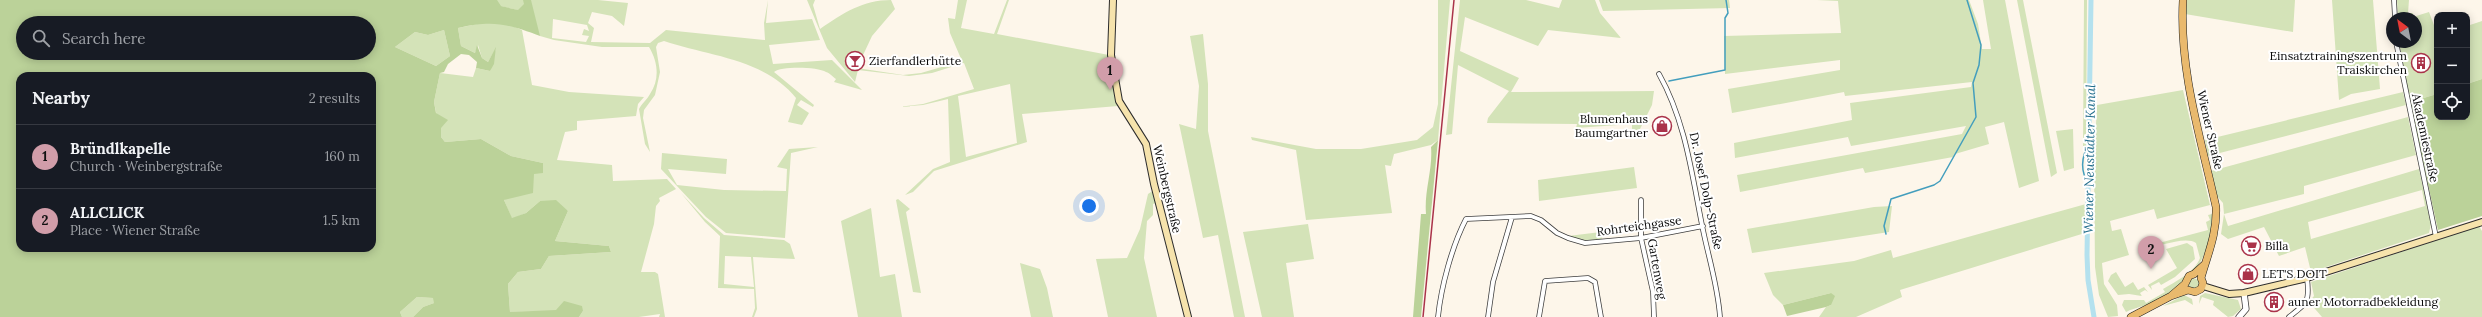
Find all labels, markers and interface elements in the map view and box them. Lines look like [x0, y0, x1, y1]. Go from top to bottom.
north arrow [2386, 12, 2422, 48]
map controls [2434, 12, 2470, 120]
button: + [2434, 12, 2470, 48]
search box [16, 16, 376, 60]
icon: search [30, 27, 52, 49]
text: Search here [62, 29, 145, 48]
place label: Einsatztrainingszentrum Traiskirchen [2270, 48, 2407, 77]
button: − [2434, 48, 2470, 84]
bar icon: Zierfandlerhütte [844, 50, 866, 72]
building icon: Einsatztrainingszentrum Traiskirchen [2410, 52, 2432, 74]
place label: Zierfandlerhütte [869, 53, 962, 68]
pin: 1 [1097, 57, 1123, 90]
water label: Wiener Neustädter Kanal [2080, 84, 2099, 234]
button: locate [2434, 84, 2470, 120]
text: Nearby [32, 87, 90, 109]
street label: Wiener Straße [2194, 89, 2227, 172]
text: 2 results [309, 90, 360, 107]
street label: Akademiestraße [2409, 91, 2442, 184]
place label: Blumenhaus Baumgartner [1575, 111, 1649, 140]
shop icon: Blumenhaus Baumgartner [1651, 115, 1673, 137]
street label: Dr. Josef Dolp-Straße [1687, 131, 1726, 252]
text: Bründlkapelle [70, 139, 171, 158]
street label: Weinbergstraße [1150, 143, 1185, 235]
text: 1 [42, 148, 48, 165]
text: 160 m [325, 148, 360, 165]
text: Church · Weinbergstraße [70, 158, 223, 175]
your location [1079, 196, 1099, 216]
text: ALLCLICK [70, 203, 144, 222]
text: 2 [42, 212, 48, 229]
text: 1.5 km [323, 212, 360, 229]
street label: Rohrteichgasse [1596, 212, 1683, 239]
text: Place · Wiener Straße [70, 222, 200, 239]
supermarket icon: Billa [2240, 235, 2262, 257]
pin: 2 [2138, 236, 2164, 269]
street label: Gartenweg [1645, 237, 1670, 301]
place label: Billa [2265, 238, 2288, 253]
shop icon: LET'S DOIT [2237, 263, 2259, 285]
place label: LET'S DOIT [2262, 266, 2327, 281]
building icon: auner Motorradbekleidung [2263, 291, 2285, 313]
place label: auner Motorradbekleidung [2288, 294, 2438, 309]

